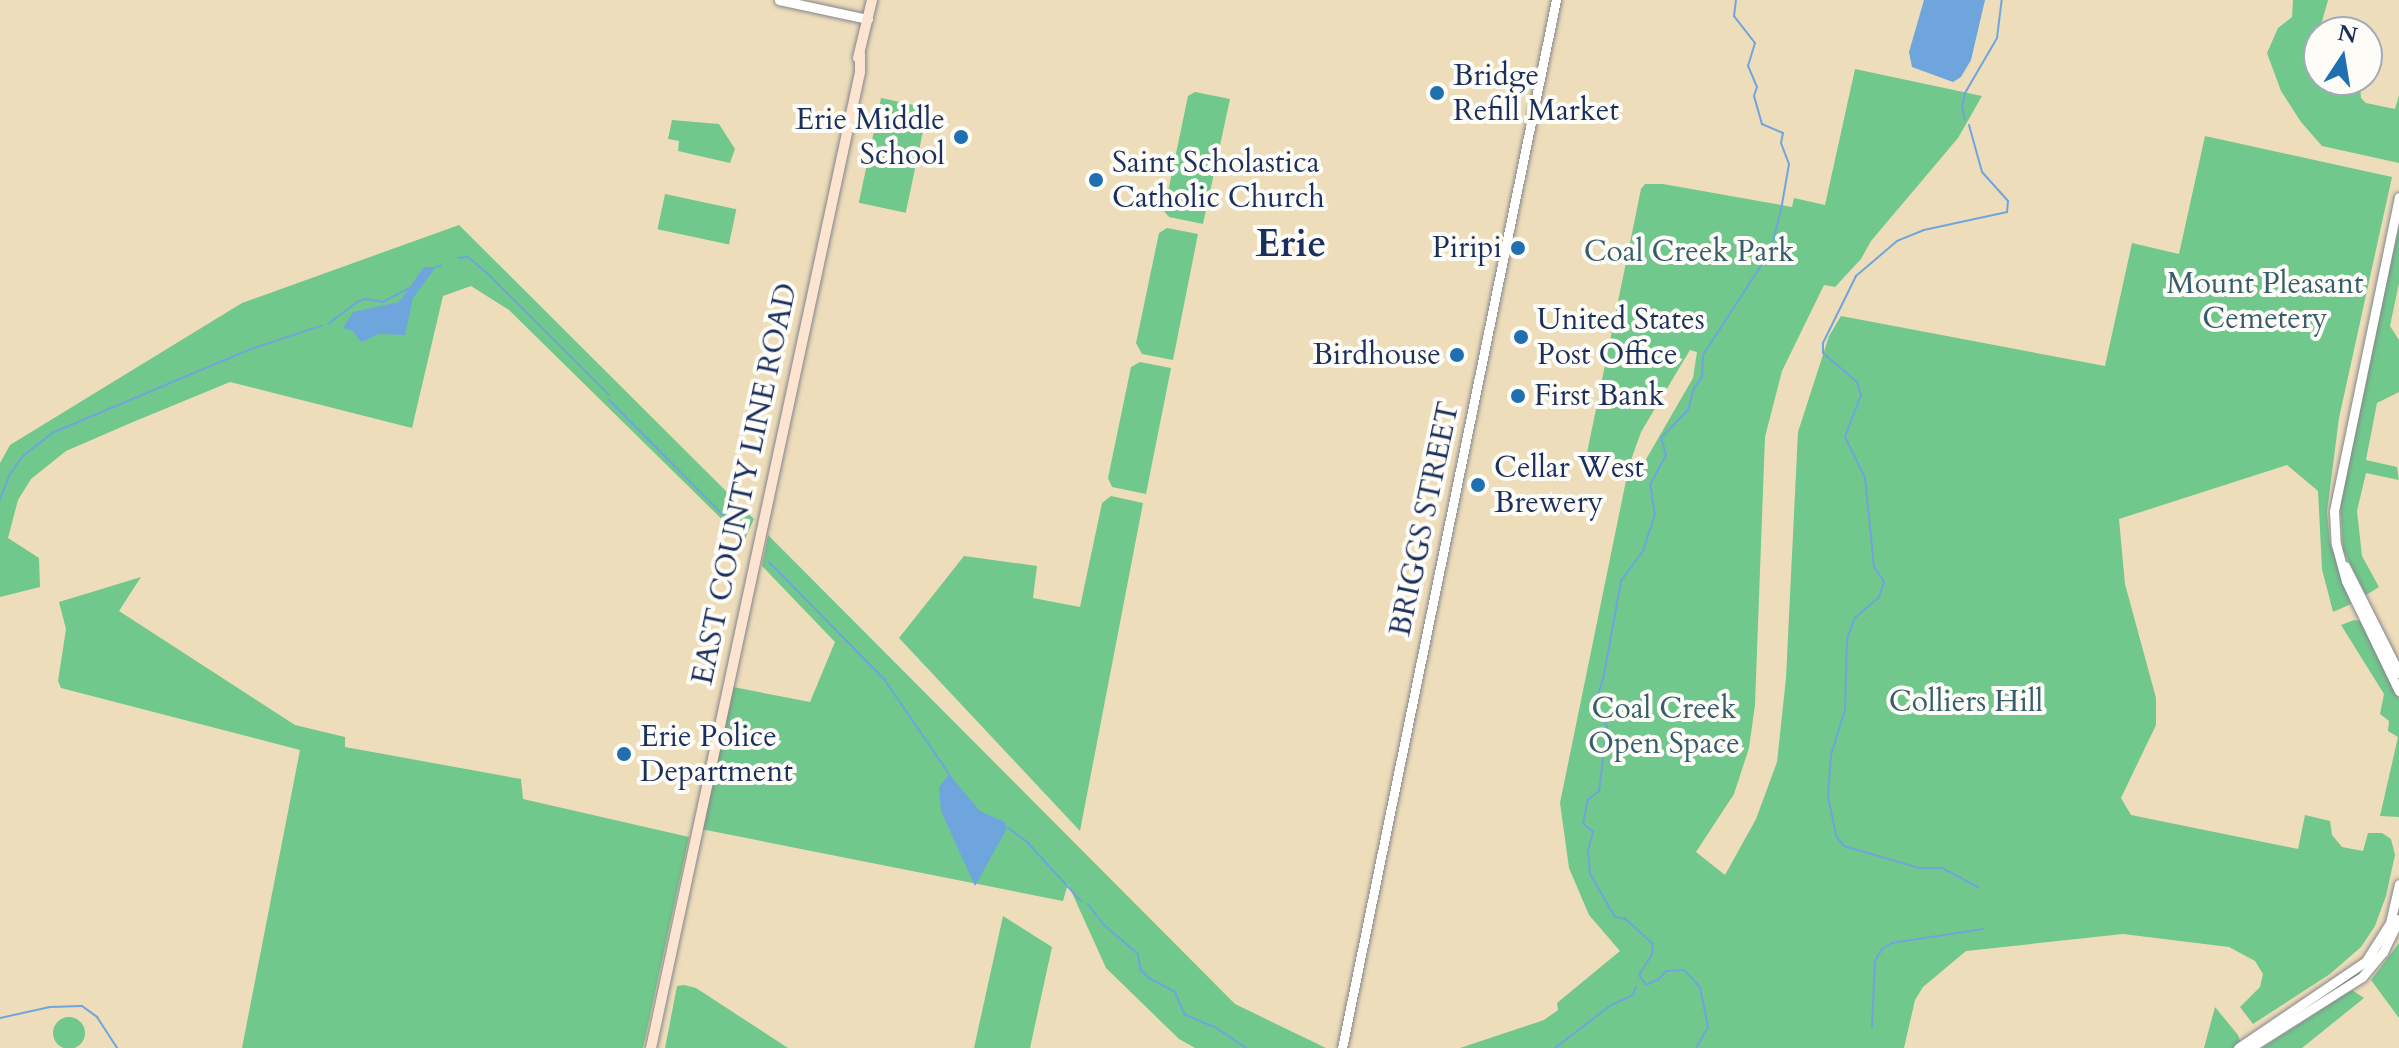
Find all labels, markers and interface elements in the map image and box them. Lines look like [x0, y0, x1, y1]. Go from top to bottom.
north arrow [2303, 16, 2383, 96]
text: N [2335, 18, 2360, 51]
place label: Bridge Refill Market [1453, 58, 1619, 128]
marker: Bridge Refill Market [1428, 84, 1446, 102]
place label: Erie Middle School [796, 102, 945, 172]
marker: Erie Middle School [952, 128, 970, 146]
place label: Saint Scholastica Catholic Church [1112, 145, 1325, 216]
marker: Saint Scholastica Catholic Church [1087, 171, 1105, 189]
district label: Erie [1256, 222, 1326, 268]
place label: Piripi [1432, 230, 1502, 266]
park label: Coal Creek Park [1584, 234, 1794, 270]
marker: Piripi [1509, 239, 1527, 257]
park label: Mount Pleasant Cemetery [2166, 266, 2364, 336]
street label: EAST COUNTY LINE ROAD [685, 280, 805, 688]
place label: United States Post Office [1537, 302, 1705, 372]
marker: United States Post Office [1512, 328, 1530, 346]
place label: Birdhouse [1312, 337, 1441, 373]
marker: Birdhouse [1448, 346, 1466, 364]
place label: First Bank [1534, 378, 1665, 414]
marker: First Bank [1509, 387, 1527, 405]
street label: BRIGGS STREET [1383, 398, 1467, 640]
place label: Cellar West Brewery [1494, 450, 1644, 520]
marker: Cellar West Brewery [1469, 476, 1487, 494]
park label: Colliers Hill [1889, 684, 2043, 720]
park label: Coal Creek Open Space [1588, 691, 1740, 762]
place label: Erie Police Department [640, 719, 793, 790]
marker: Erie Police Department [615, 745, 633, 763]

